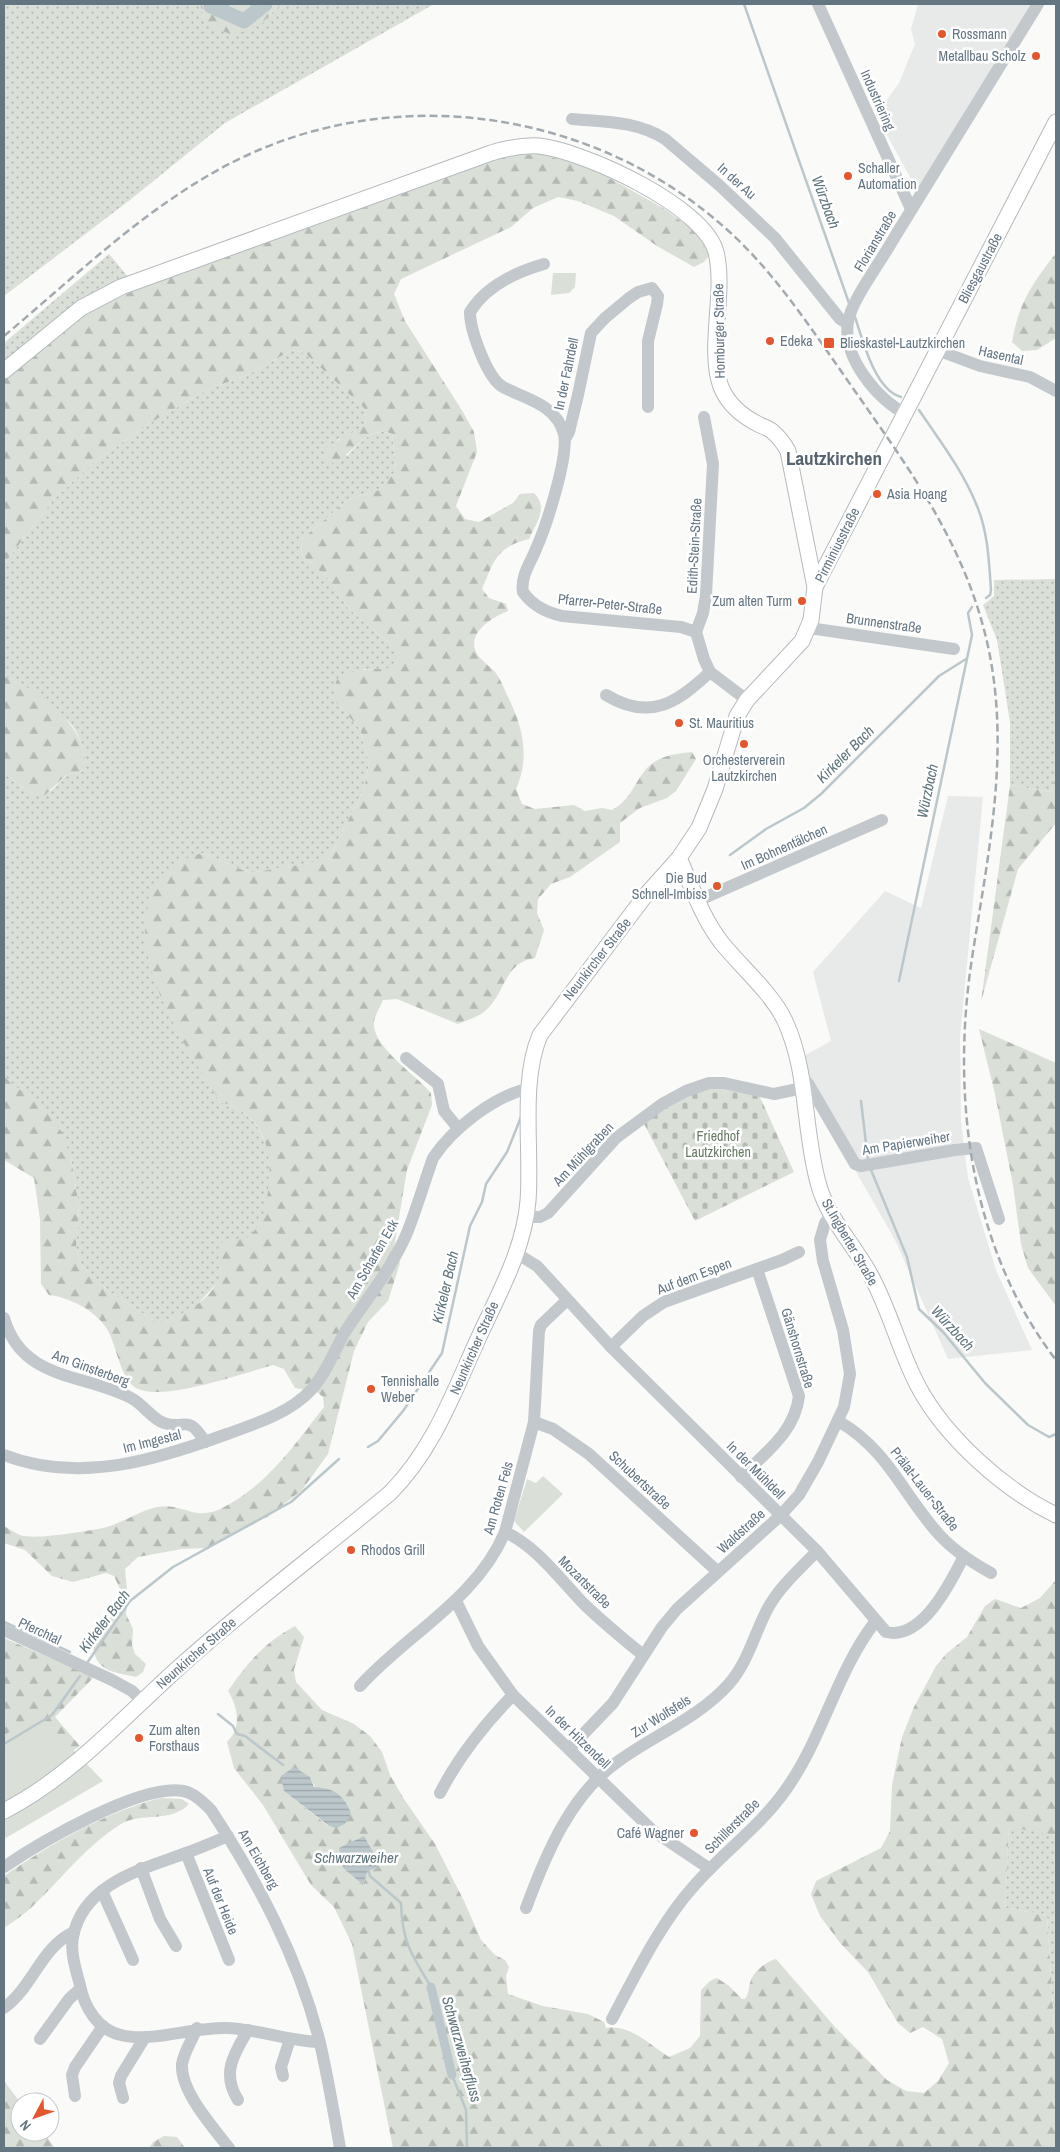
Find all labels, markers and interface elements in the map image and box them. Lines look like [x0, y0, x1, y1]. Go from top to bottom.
place label: Rossmann [952, 25, 1007, 43]
marker: Rossmann [936, 28, 948, 40]
place label: Metallbau Scholz [939, 47, 1026, 65]
marker: Metallbau Scholz [1030, 50, 1042, 62]
street label: Industriering [857, 67, 900, 134]
street label: In der Au [714, 159, 760, 203]
place label: Schaller Automation [857, 159, 917, 193]
marker: Schaller Automation [842, 170, 854, 182]
water label: Würzbach [807, 173, 845, 232]
street label: Florianstraße [850, 207, 900, 275]
street label: Bliesgaustraße [954, 230, 1006, 306]
street label: Homburger Straße [709, 283, 729, 379]
place label: Edeka [780, 332, 813, 350]
place label: Blieskastel-Lautzkirchen [840, 334, 965, 352]
marker: Edeka [764, 335, 776, 347]
street label: In der Fahrdell [550, 336, 582, 412]
marker: Blieskastel-Lautzkirchen [822, 336, 836, 350]
street label: Hasental [977, 341, 1025, 369]
district label: Lautzkirchen [786, 445, 882, 471]
place label: Asia Hoang [886, 485, 948, 503]
marker: Asia Hoang [871, 488, 883, 500]
street label: Edith-Stein-Straße [683, 498, 705, 594]
street label: Pirminiusstraße [810, 505, 864, 585]
street label: Pfarrer-Peter-Straße [557, 590, 663, 618]
place label: Zum alten Turm [712, 592, 792, 610]
marker: Zum alten Turm [796, 595, 808, 607]
street label: Brunnenstraße [845, 609, 923, 637]
place label: St. Mauritius [689, 714, 754, 732]
marker: St. Mauritius [673, 717, 685, 729]
water label: Kirkeler Bach [811, 720, 879, 788]
marker: Orchesterverein Lautzkirchen [738, 738, 750, 750]
place label: Orchesterverein Lautzkirchen [703, 751, 785, 785]
water label: Würzbach [911, 762, 943, 820]
street label: Im Bohnentälchen [738, 820, 830, 874]
place label: Die Bud Schnell-Imbiss [632, 869, 707, 903]
marker: Die Bud Schnell-Imbiss [711, 880, 723, 892]
street label: Neunkircher Straße [559, 914, 635, 1004]
street label: Am Mühlgraben [548, 1118, 617, 1191]
park label: Friedhof Lautzkirchen [685, 1127, 751, 1161]
street label: Am Papierweiher [860, 1127, 951, 1159]
street label: St.Ingberter Straße [818, 1195, 882, 1289]
street label: Am Scharfen Eck [342, 1216, 402, 1303]
water label: Kirkeler Bach [426, 1249, 464, 1325]
street label: Auf dem Espen [653, 1254, 734, 1299]
street label: Neunkircher Straße [445, 1299, 503, 1397]
water label: Würzbach [927, 1301, 980, 1355]
street label: Gänshornstraße [777, 1306, 819, 1390]
street label: Am Ginsterberg [49, 1345, 133, 1391]
place label: Tennishalle Weber [381, 1372, 439, 1406]
marker: Tennishalle Weber [365, 1383, 377, 1395]
street label: Im Imgestal [121, 1425, 183, 1457]
street label: In der Mühldell [723, 1437, 789, 1503]
street label: Prälat-Lauer-Straße [887, 1443, 963, 1535]
street label: Schubertstraße [605, 1447, 675, 1513]
street label: Am Roten Fels [479, 1459, 517, 1538]
street label: Waldstraße [713, 1505, 769, 1557]
place label: Rhodos Grill [361, 1541, 425, 1559]
marker: Rhodos Grill [345, 1544, 357, 1556]
street label: Mozartstraße [555, 1552, 615, 1612]
water label: Kirkeler Bach [73, 1585, 135, 1657]
street label: Pferchtal [16, 1613, 64, 1649]
street label: Neunkircher Straße [152, 1613, 240, 1693]
street label: Zur Wolfsfels [628, 1691, 694, 1741]
street label: In der Hitzendell [542, 1701, 614, 1773]
place label: Zum alten Forsthaus [149, 1721, 200, 1755]
marker: Zum alten Forsthaus [133, 1732, 145, 1744]
street label: Schillerstraße [701, 1795, 763, 1857]
place label: Café Wagner [617, 1824, 684, 1842]
street label: Am Eichberg [234, 1825, 284, 1893]
marker: Café Wagner [688, 1827, 700, 1839]
water label: Schwarzweiher [314, 1847, 399, 1868]
street label: Auf der Heide [199, 1864, 243, 1937]
water label: Schwarzweiherfluss [437, 1994, 487, 2104]
north arrow [10, 2092, 60, 2142]
text: N [16, 2116, 35, 2135]

